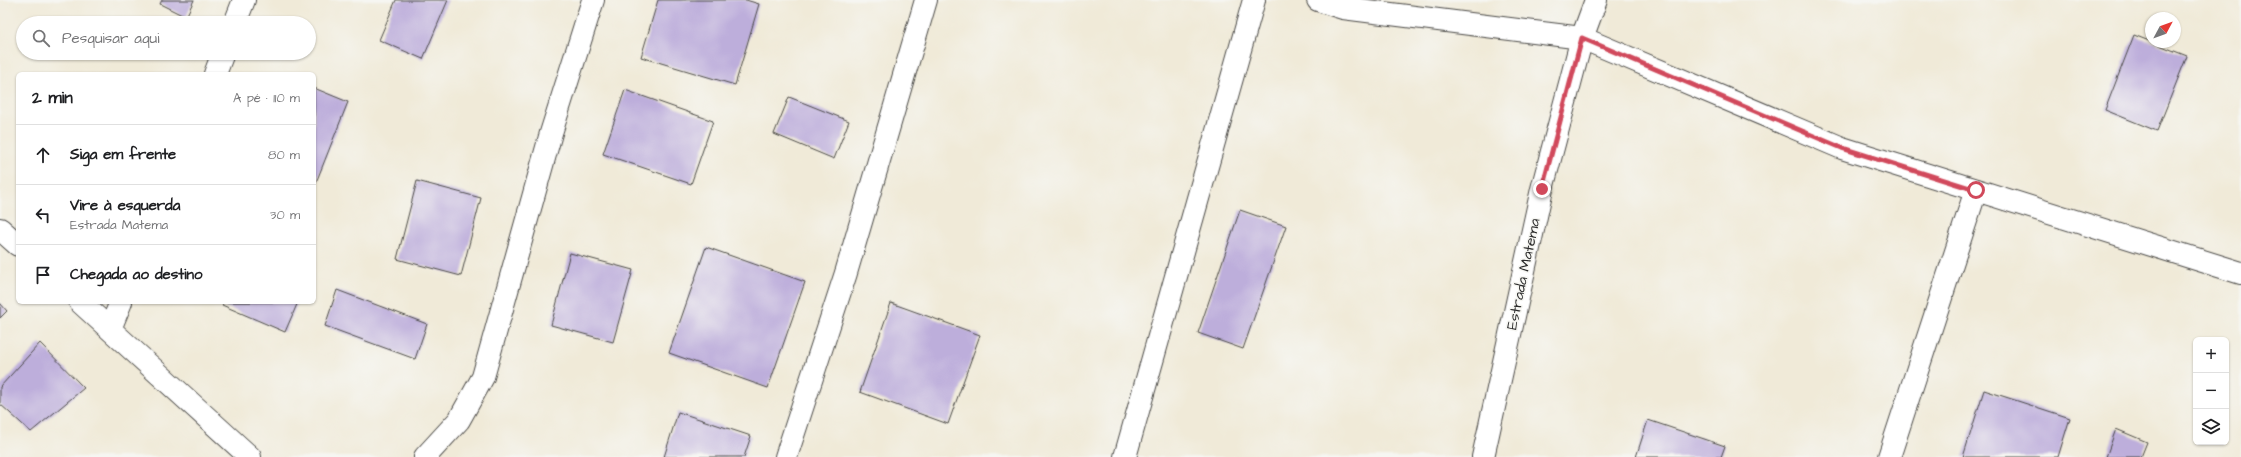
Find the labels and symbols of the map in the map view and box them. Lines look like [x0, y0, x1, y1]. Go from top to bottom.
north arrow [2145, 12, 2181, 48]
route end [1533, 180, 1551, 198]
route start [1967, 181, 1985, 199]
street label: Estrada Matema [1501, 216, 1546, 332]

